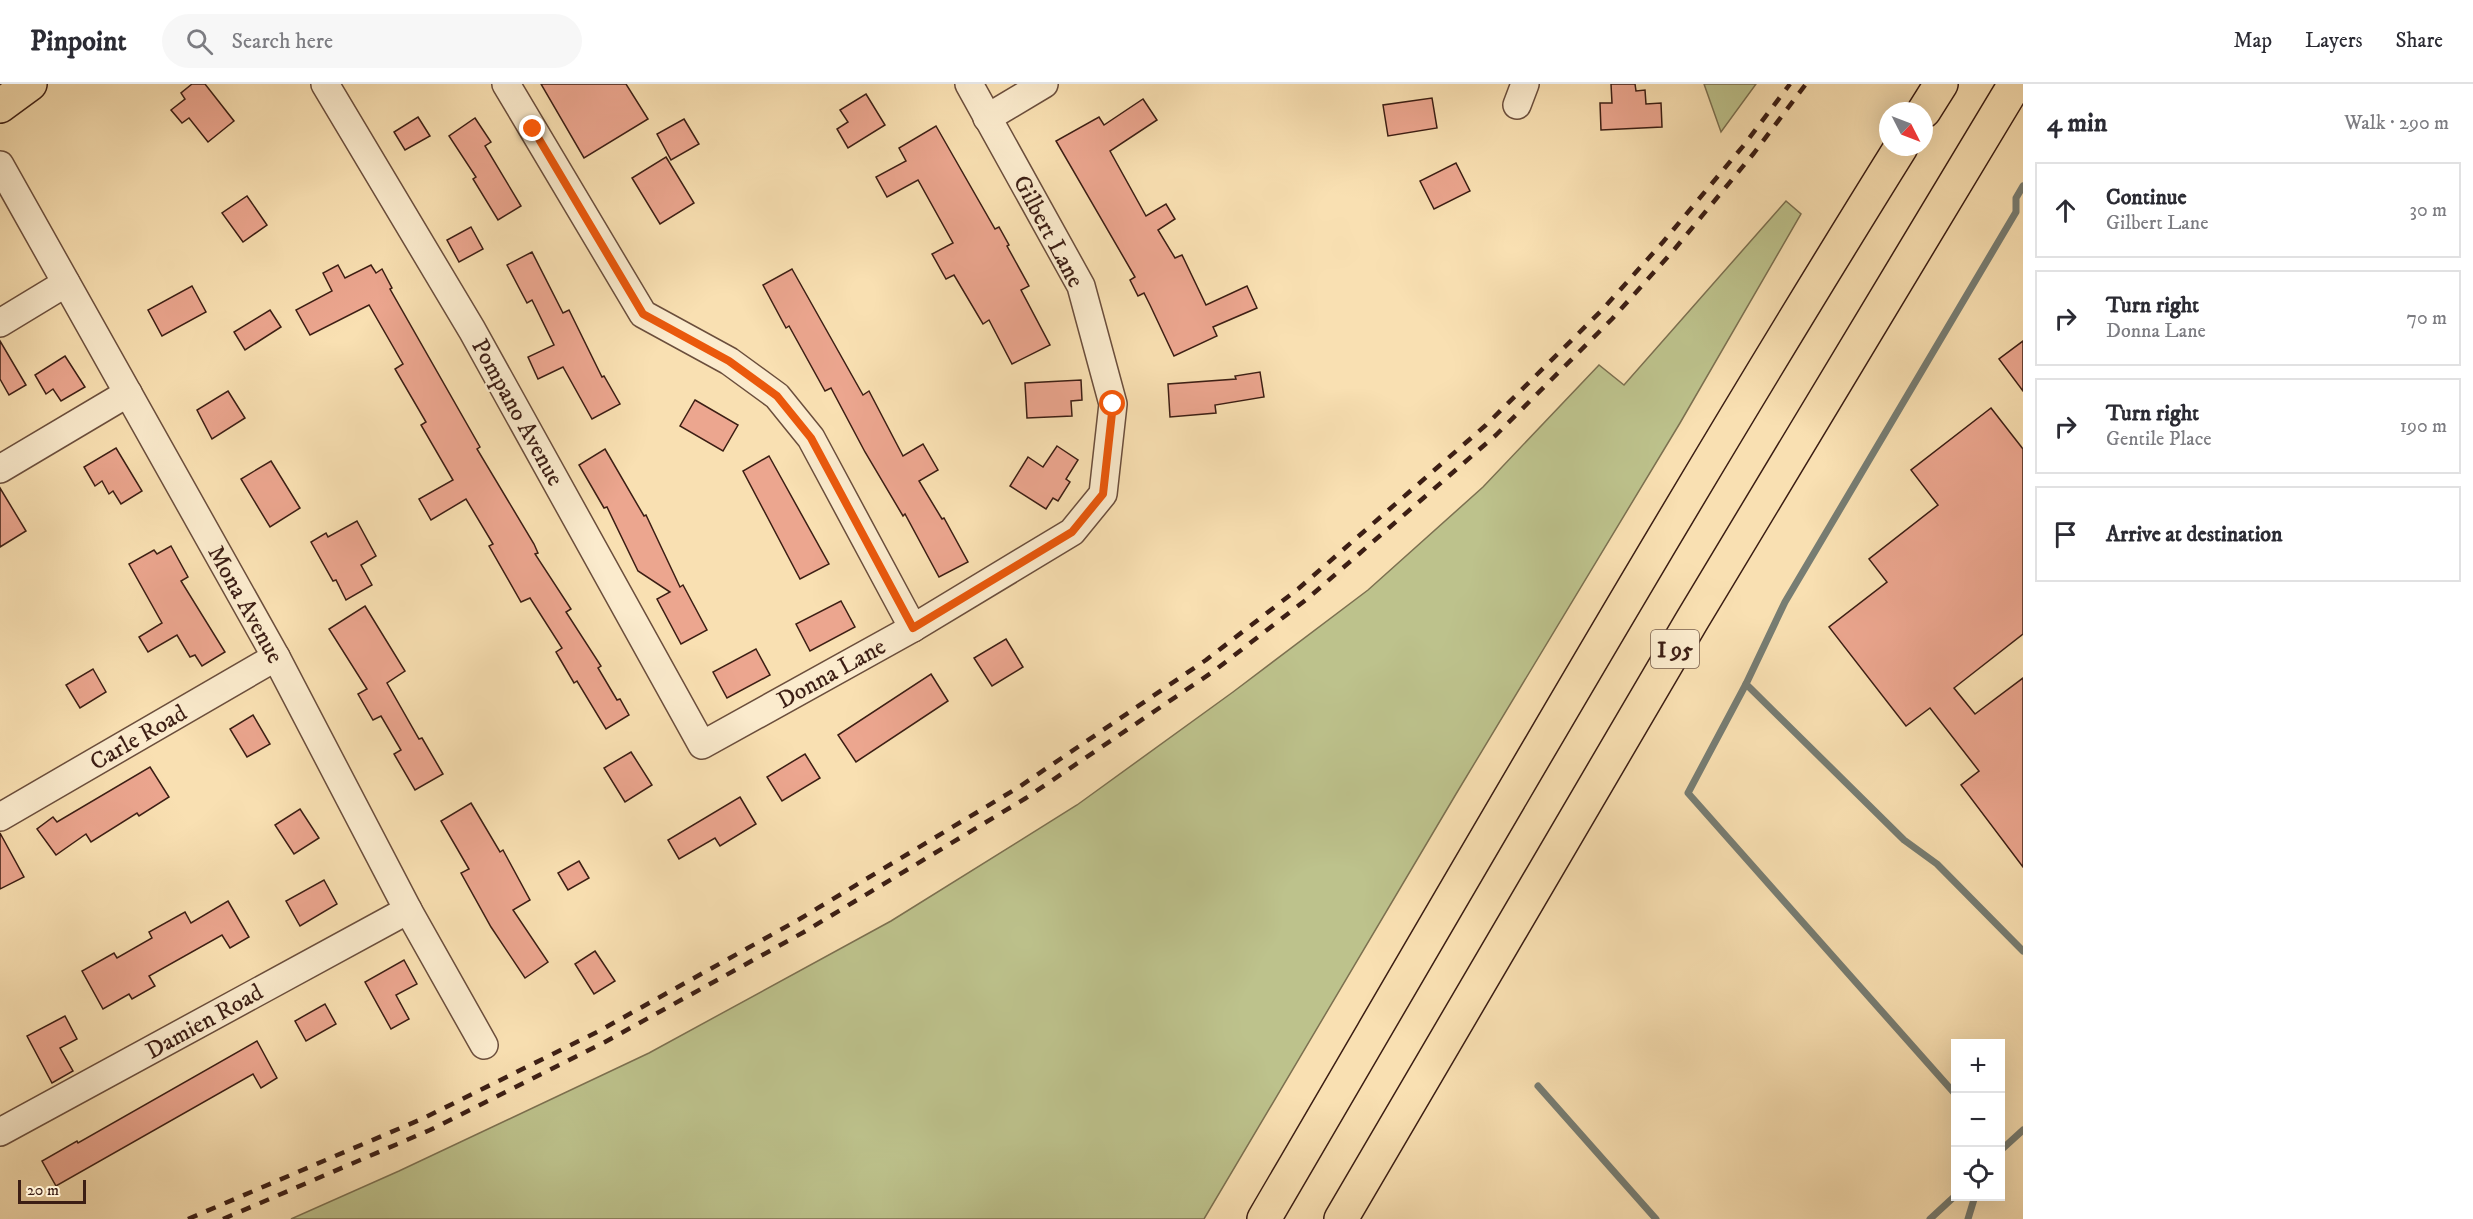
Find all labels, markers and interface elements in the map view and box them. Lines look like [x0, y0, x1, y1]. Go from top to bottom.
search box [162, 14, 582, 68]
text: Pinpoint [30, 24, 126, 59]
icon: search [183, 25, 216, 58]
text: Search here [231, 28, 333, 55]
text: Map [2233, 28, 2272, 54]
text: Layers [2305, 28, 2363, 54]
text: Share [2396, 28, 2443, 54]
north arrow [1879, 102, 1933, 156]
text: 4 min [2047, 107, 2107, 140]
text: Walk · 290 m [2344, 111, 2449, 136]
route end [519, 115, 545, 141]
street label: Gilbert Lane [1006, 170, 1090, 293]
text: Continue [2106, 184, 2187, 211]
icon: ahead [2049, 194, 2082, 227]
text: 30 m [2409, 198, 2447, 223]
text: Gilbert Lane [2106, 211, 2209, 236]
text: Turn right [2106, 292, 2199, 319]
icon: right [2049, 302, 2082, 335]
text: 70 m [2406, 306, 2447, 331]
text: Donna Lane [2106, 319, 2206, 344]
street label: Pompano Avenue [464, 334, 570, 491]
route start [1099, 390, 1125, 416]
text: Turn right [2106, 400, 2199, 427]
icon: right [2049, 410, 2082, 443]
text: 190 m [2400, 414, 2447, 439]
text: Gentile Place [2106, 427, 2212, 452]
icon: arrive [2049, 518, 2082, 551]
text: Arrive at destination [2106, 521, 2283, 548]
street label: Mona Avenue [200, 540, 290, 669]
road number: I 95 [1651, 630, 1699, 668]
street label: Donna Lane [772, 632, 891, 716]
street label: Carle Road [85, 698, 192, 778]
street label: Damien Road [141, 977, 268, 1066]
map controls [1951, 1039, 2005, 1201]
button: + [1951, 1039, 2005, 1093]
button: − [1951, 1093, 2005, 1147]
button: locate [1951, 1147, 2005, 1201]
scale bar [18, 1177, 86, 1204]
text: 20 m [27, 1180, 59, 1200]

